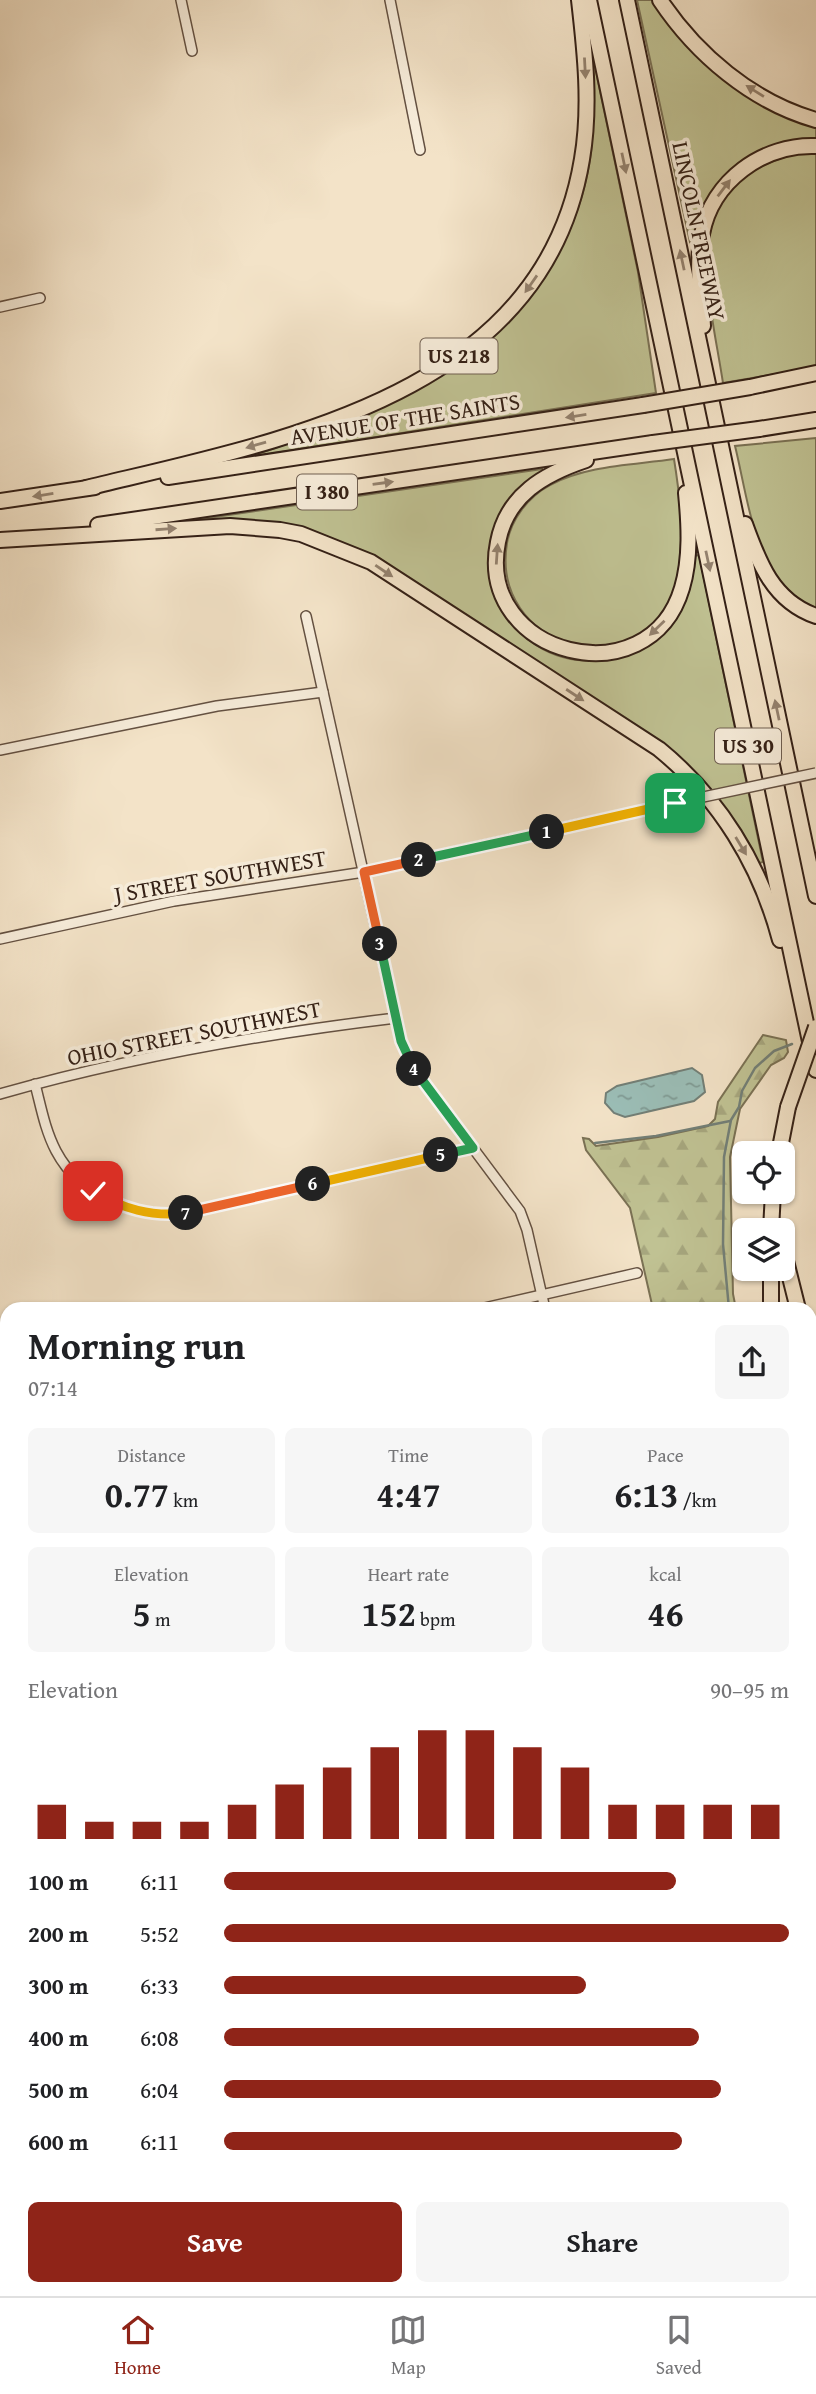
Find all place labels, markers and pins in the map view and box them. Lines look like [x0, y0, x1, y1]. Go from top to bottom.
pin [645, 773, 705, 833]
pin: 1 [530, 814, 564, 850]
pin: 2 [402, 842, 436, 878]
pin: 3 [362, 926, 398, 962]
pin: 4 [396, 1052, 432, 1086]
pin: 5 [424, 1138, 458, 1172]
pin [63, 1161, 123, 1221]
pin: 6 [296, 1166, 330, 1202]
pin: 7 [168, 1196, 204, 1230]

